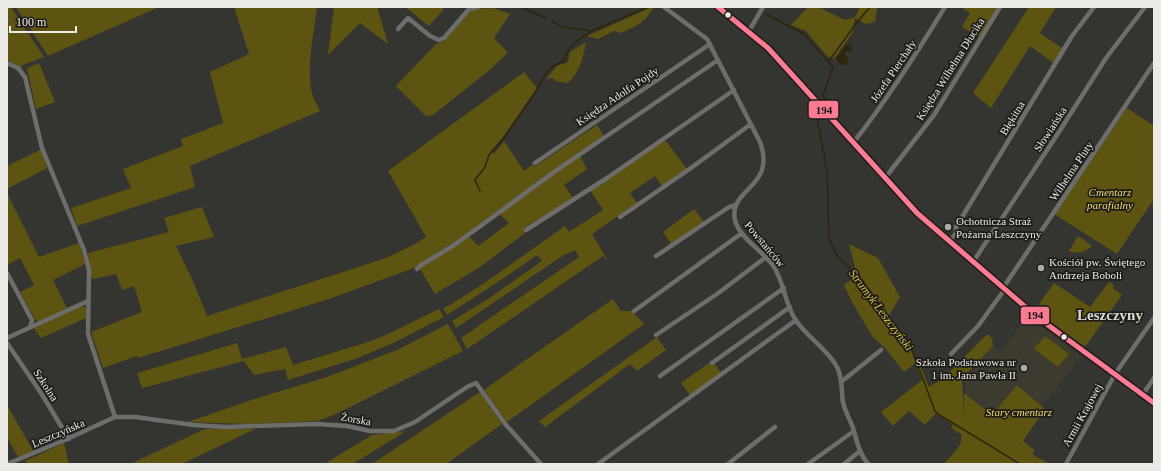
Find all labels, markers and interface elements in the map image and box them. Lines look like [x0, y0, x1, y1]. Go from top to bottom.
scale bar [10, 8, 76, 34]
unlabelled marker [723, 10, 733, 20]
text: 100 m [16, 15, 47, 29]
street label: Księdza Wilhelma Dłucika [914, 15, 987, 122]
street label: Józefa Pierchały [868, 37, 918, 104]
street label: Księdza Adolfa Pojdy [574, 64, 661, 128]
street label: Błękitna [997, 99, 1027, 137]
line badge: 194 [808, 100, 839, 119]
text: 194 [816, 104, 833, 116]
street label: Słowiańska [1031, 104, 1069, 154]
street label: Wilhelma Pluty [1047, 139, 1096, 203]
park label: Cmentarz parafialny [1086, 186, 1133, 211]
place label: Ochotnicza Straż Pożarna Leszczyny [956, 215, 1042, 240]
street label: Powstańców [743, 219, 788, 269]
marker: Ochotnicza Straż Pożarna Leszczyny [943, 222, 953, 232]
place label: Kościół pw. Świętego Andrzeja Boboli [1049, 256, 1146, 281]
marker: Kościół pw. Świętego Andrzeja Boboli [1036, 263, 1046, 273]
water label: Strumyk Leszczyński [846, 267, 916, 353]
line badge: 194 [1020, 306, 1050, 325]
district label: Leszczyny [1077, 307, 1143, 323]
text: 194 [1027, 309, 1044, 321]
unlabelled marker [1059, 332, 1069, 342]
place label: Szkoła Podstawowa nr 1 im. Jana Pawła II [916, 356, 1016, 381]
marker: Szkoła Podstawowa nr 1 im. Jana Pawła II [1019, 363, 1029, 373]
street label: Szkolna [31, 367, 61, 403]
street label: Armii Krajowej [1060, 381, 1104, 449]
park label: Stary cmentarz [986, 406, 1053, 418]
street label: Żorska [340, 410, 372, 428]
street label: Leszczyńska [30, 416, 86, 450]

